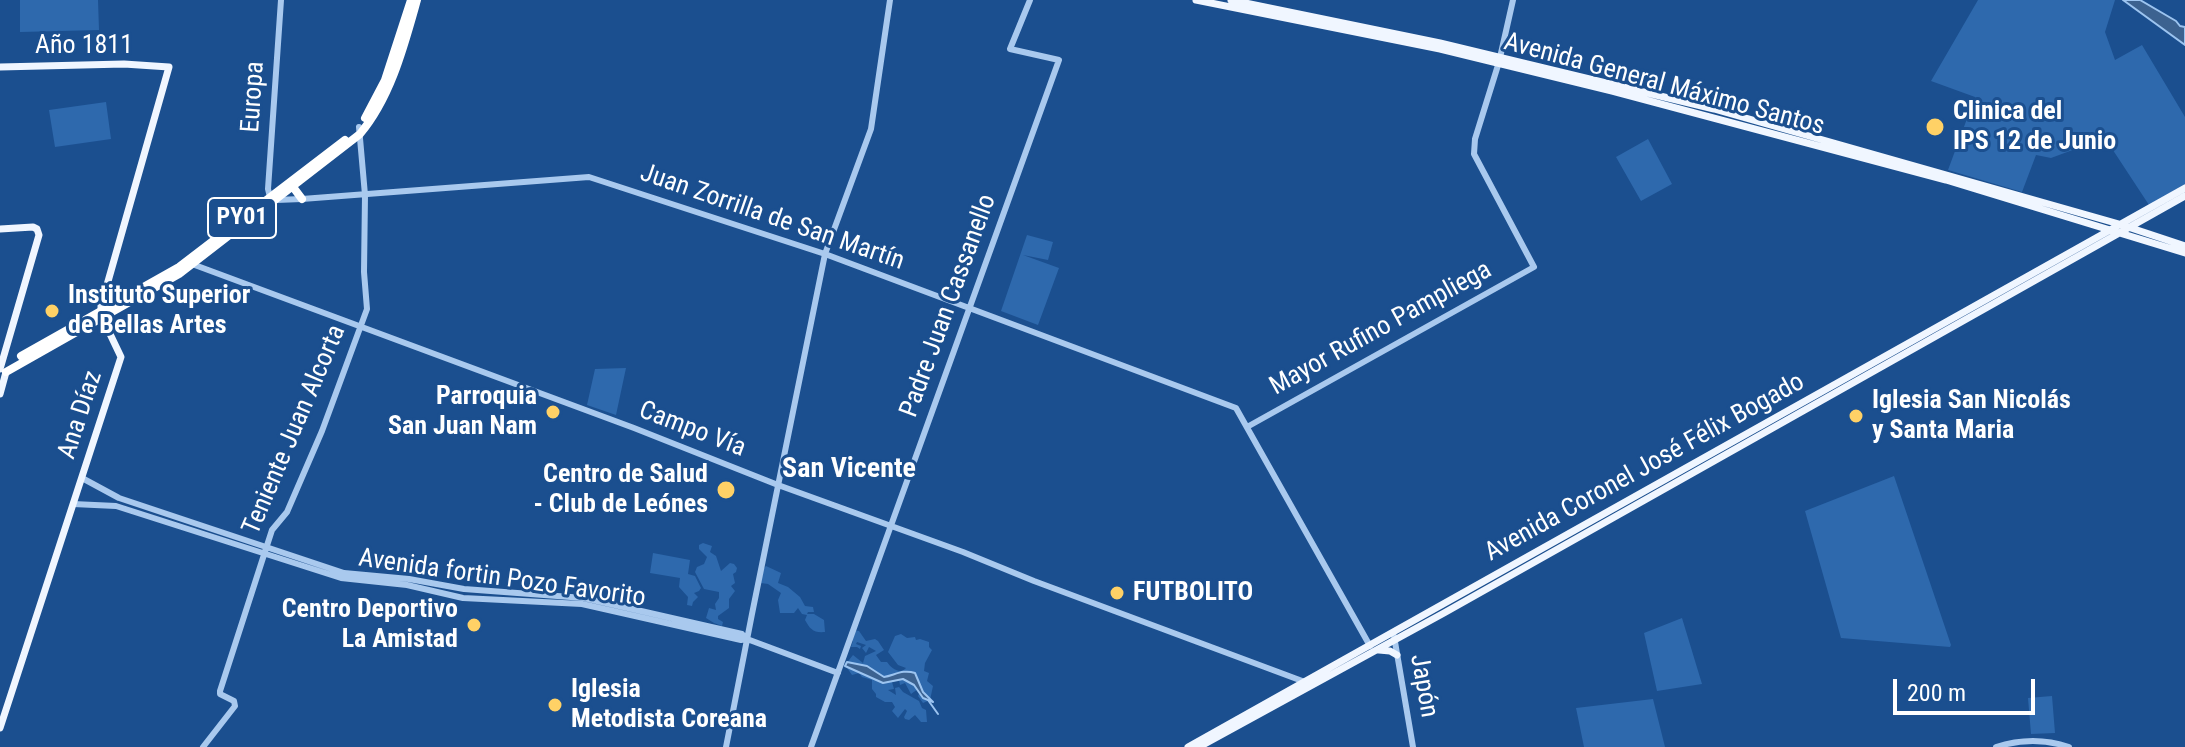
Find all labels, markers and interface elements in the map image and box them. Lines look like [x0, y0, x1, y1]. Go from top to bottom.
street label: Avenida General Máximo Santos [1500, 27, 1828, 143]
street label: Año 1811 [35, 30, 133, 62]
street label: Europa [236, 60, 272, 134]
place label: Clinica del IPS 12 de Junio [1953, 96, 2116, 158]
marker: Clinica del IPS 12 de Junio [1924, 116, 1946, 138]
street label: Juan Zorrilla de San Martín [636, 158, 908, 278]
street label: Padre Juan Cassanello [894, 190, 1004, 422]
road number: PY01 [208, 198, 276, 238]
street label: Mayor Rufino Pampliega [1265, 255, 1497, 403]
place label: Instituto Superior de Bellas Artes [68, 280, 250, 342]
marker: Instituto Superior de Bellas Artes [43, 302, 61, 320]
street label: Teniente Juan Alcorta [237, 321, 353, 539]
street label: Ana Díaz [52, 367, 110, 463]
street label: Avenida Coronel José Félix Bogado [1480, 367, 1810, 569]
place label: Parroquia San Juan Nam [388, 381, 537, 442]
place label: Iglesia San Nicolás y Santa Maria [1872, 385, 2071, 446]
street label: Campo Vía [634, 395, 750, 465]
marker: Parroquia San Juan Nam [544, 403, 562, 421]
marker: Iglesia San Nicolás y Santa Maria [1847, 407, 1865, 425]
district label: San Vicente [782, 453, 916, 487]
place label: Centro de Salud - Club de Leónes [533, 459, 708, 520]
marker: Centro de Salud - Club de Leónes [715, 479, 737, 501]
street label: Avenida fortin Pozo Favorito [357, 543, 647, 615]
place label: FUTBOLITO [1133, 577, 1253, 609]
marker: FUTBOLITO [1108, 584, 1126, 602]
place label: Centro Deportivo La Amistad [282, 594, 458, 656]
marker: Centro Deportivo La Amistad [465, 616, 483, 634]
street label: Japón [1402, 652, 1444, 720]
scale bar [1897, 663, 2039, 713]
place label: Iglesia Metodista Coreana [571, 674, 767, 736]
text: 200 m [1907, 679, 1966, 707]
marker: Iglesia Metodista Coreana [546, 696, 564, 714]

